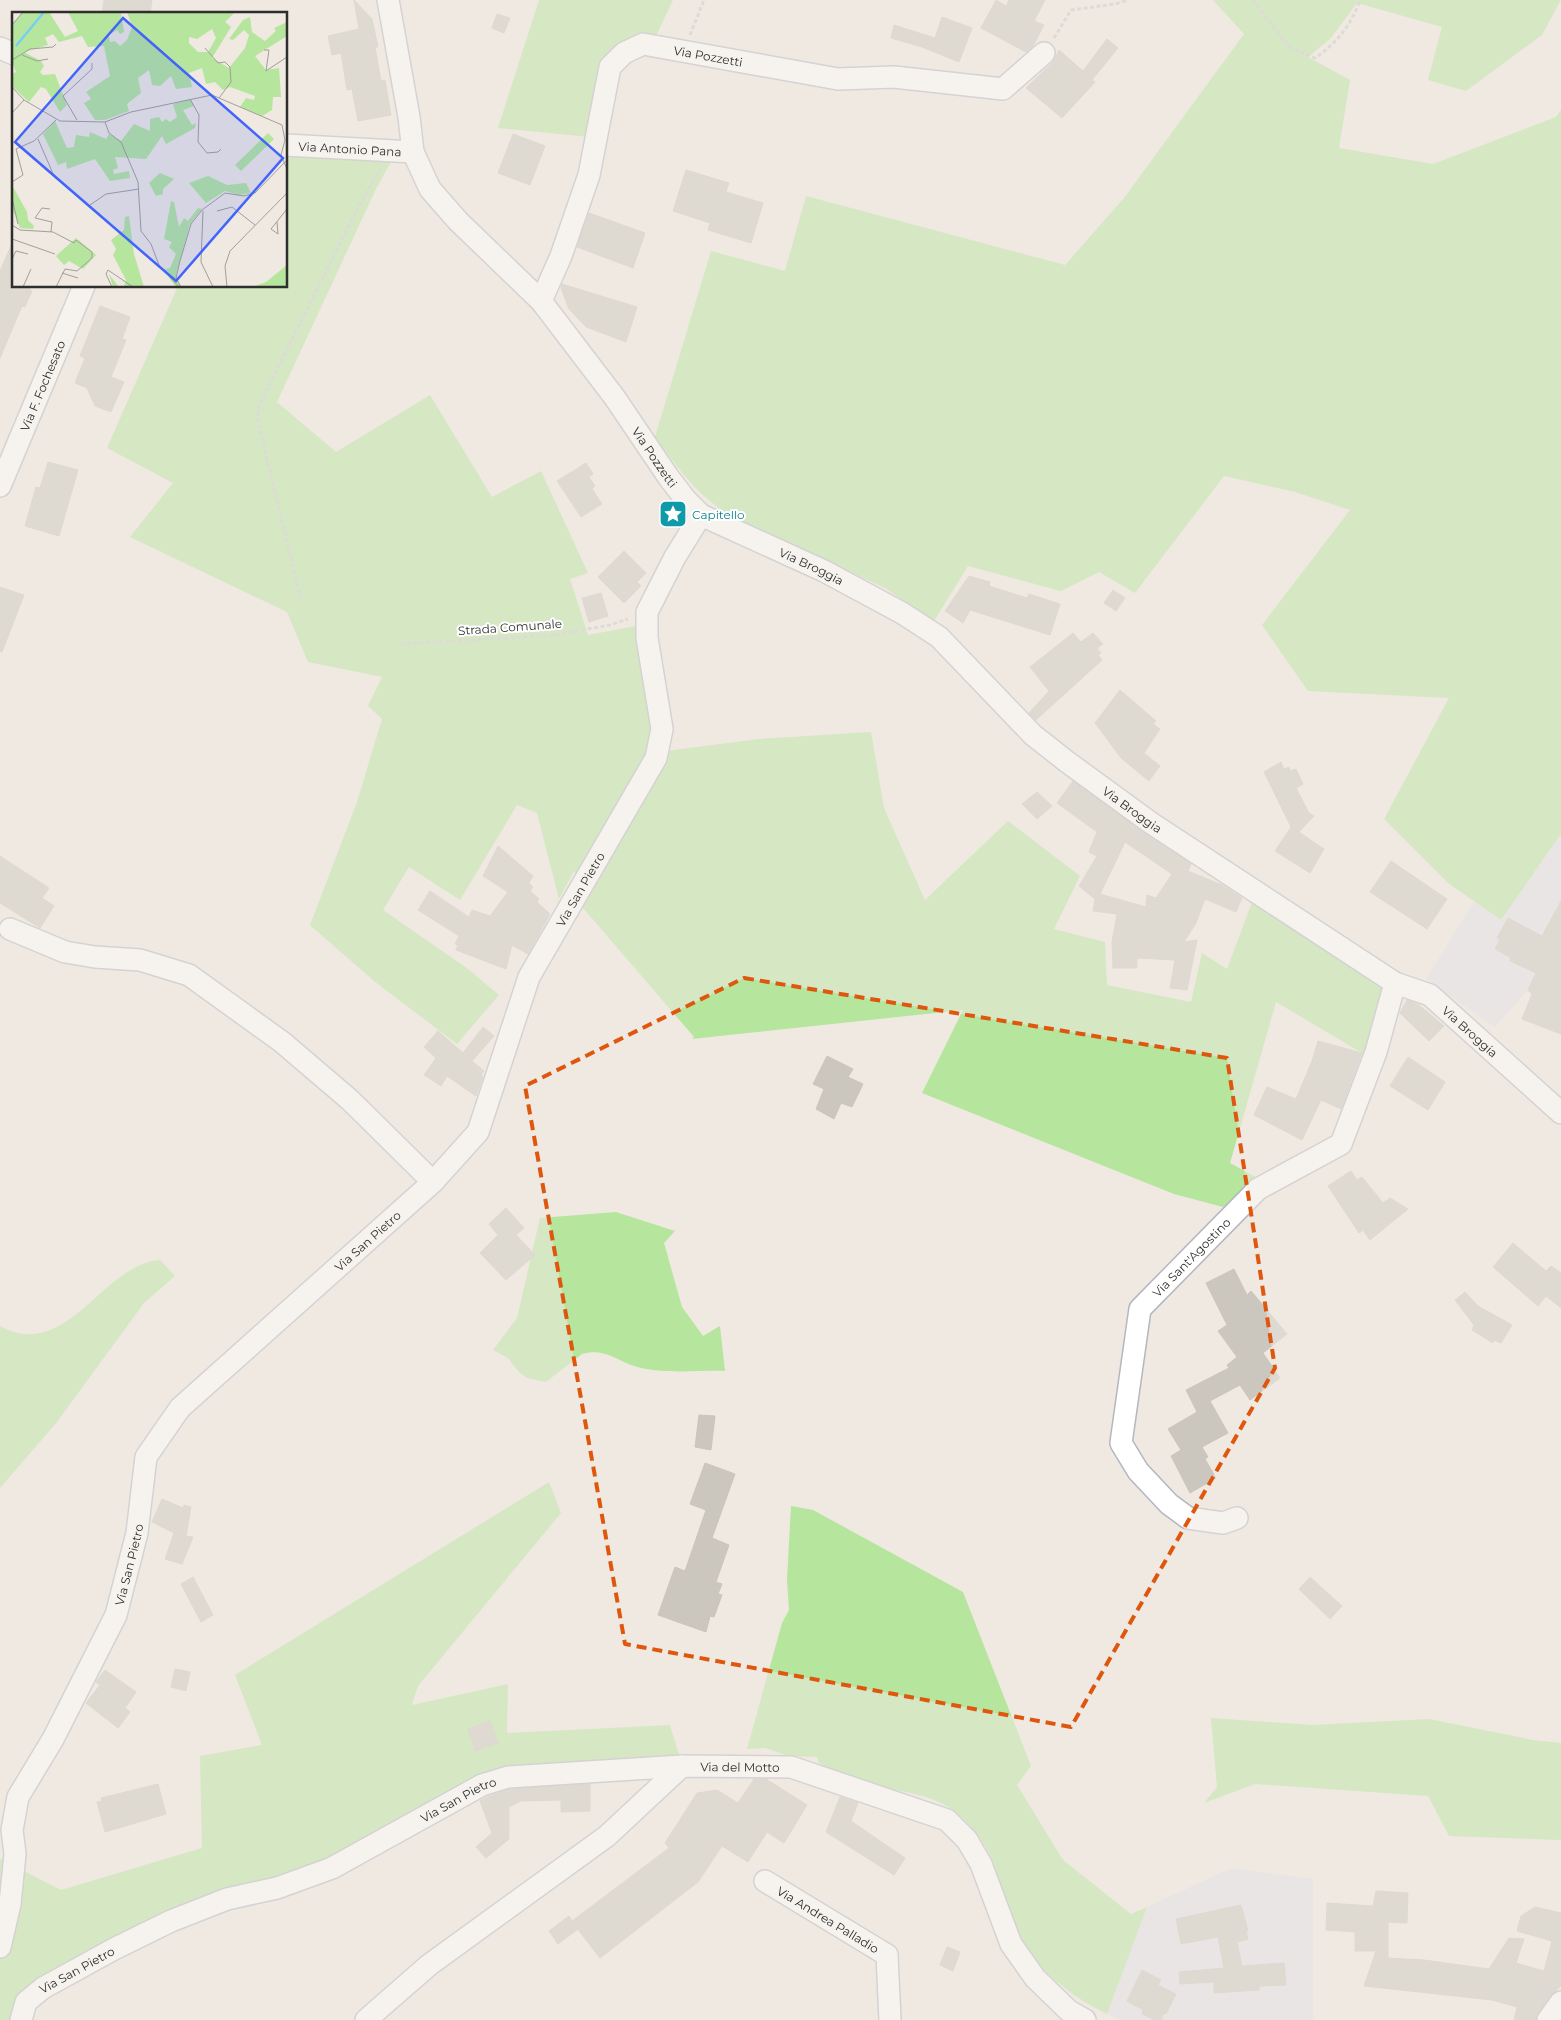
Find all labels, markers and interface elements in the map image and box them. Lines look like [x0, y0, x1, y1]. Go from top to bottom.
inset map [12, 12, 288, 288]
street label: Via Pozzetti [672, 42, 744, 69]
street label: Via Antonio Pana [298, 138, 402, 159]
street label: Via F. Fochesato [17, 338, 68, 433]
street label: Via Pozzetti [629, 424, 681, 490]
place icon: Capitello [658, 499, 688, 529]
place label: Capitello [692, 507, 745, 522]
street label: Via Broggia [777, 544, 847, 588]
street label: Strada Comunale [457, 616, 563, 638]
street label: Via Broggia [1100, 783, 1165, 836]
street label: Via San Pietro [552, 849, 607, 929]
street label: Via Broggia [1439, 1002, 1501, 1060]
street label: Via San Pietro [331, 1207, 404, 1274]
street label: Via Sant'Agostino [1149, 1214, 1233, 1300]
street label: Via San Pietro [111, 1523, 146, 1607]
street label: Via del Motto [700, 1759, 780, 1774]
street label: Via San Pietro [418, 1774, 498, 1825]
street label: Via Andrea Palladio [775, 1883, 882, 1956]
street label: Via San Pietro [36, 1943, 117, 1996]

